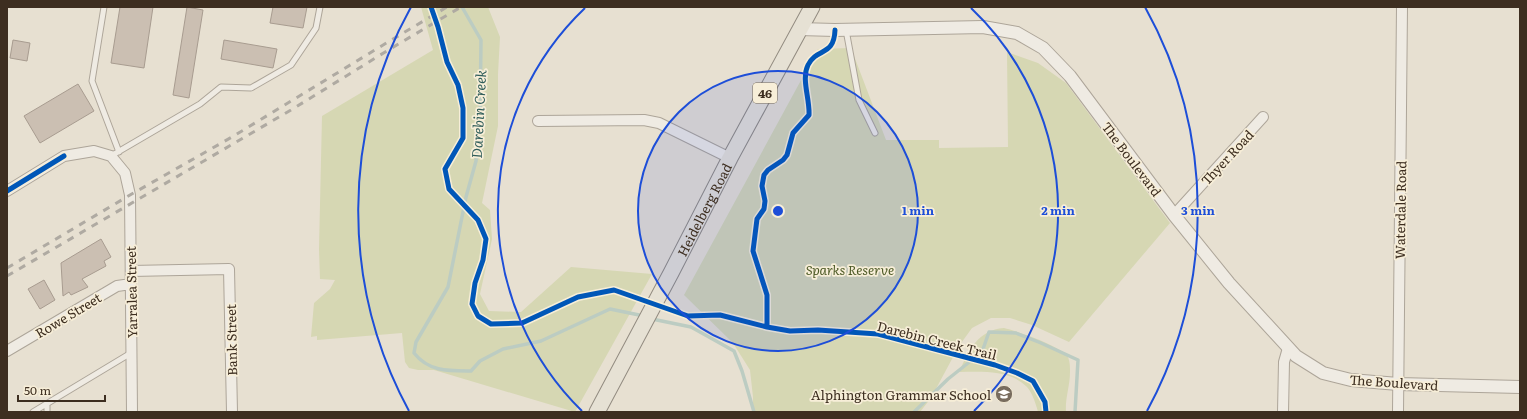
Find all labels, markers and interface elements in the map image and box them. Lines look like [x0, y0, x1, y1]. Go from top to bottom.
water label: Darebin Creek [466, 69, 490, 159]
road number: 46 [753, 83, 777, 103]
street label: The Boulevard [1098, 118, 1166, 200]
street label: Thyer Road [1196, 125, 1258, 189]
street label: Heidelberg Road [672, 159, 736, 259]
street label: Waterdale Road [1390, 161, 1410, 259]
text: 1 min [902, 201, 935, 219]
text: 2 min [1041, 201, 1075, 219]
text: 3 min [1181, 201, 1216, 219]
centre of rings [771, 204, 785, 218]
street label: Yarralea Street [121, 245, 141, 338]
park label: Sparks Reserve [806, 260, 894, 279]
street label: Rowe Street [31, 287, 105, 342]
street label: Bank Street [221, 303, 241, 376]
street label: Darebin Creek Trail [875, 316, 999, 364]
street label: The Boulevard [1349, 369, 1439, 395]
scale bar [18, 377, 105, 403]
text: 50 m [24, 381, 51, 399]
school or university icon: Alphington Grammar School [994, 384, 1014, 404]
place label: Alphington Grammar School [811, 385, 992, 404]

